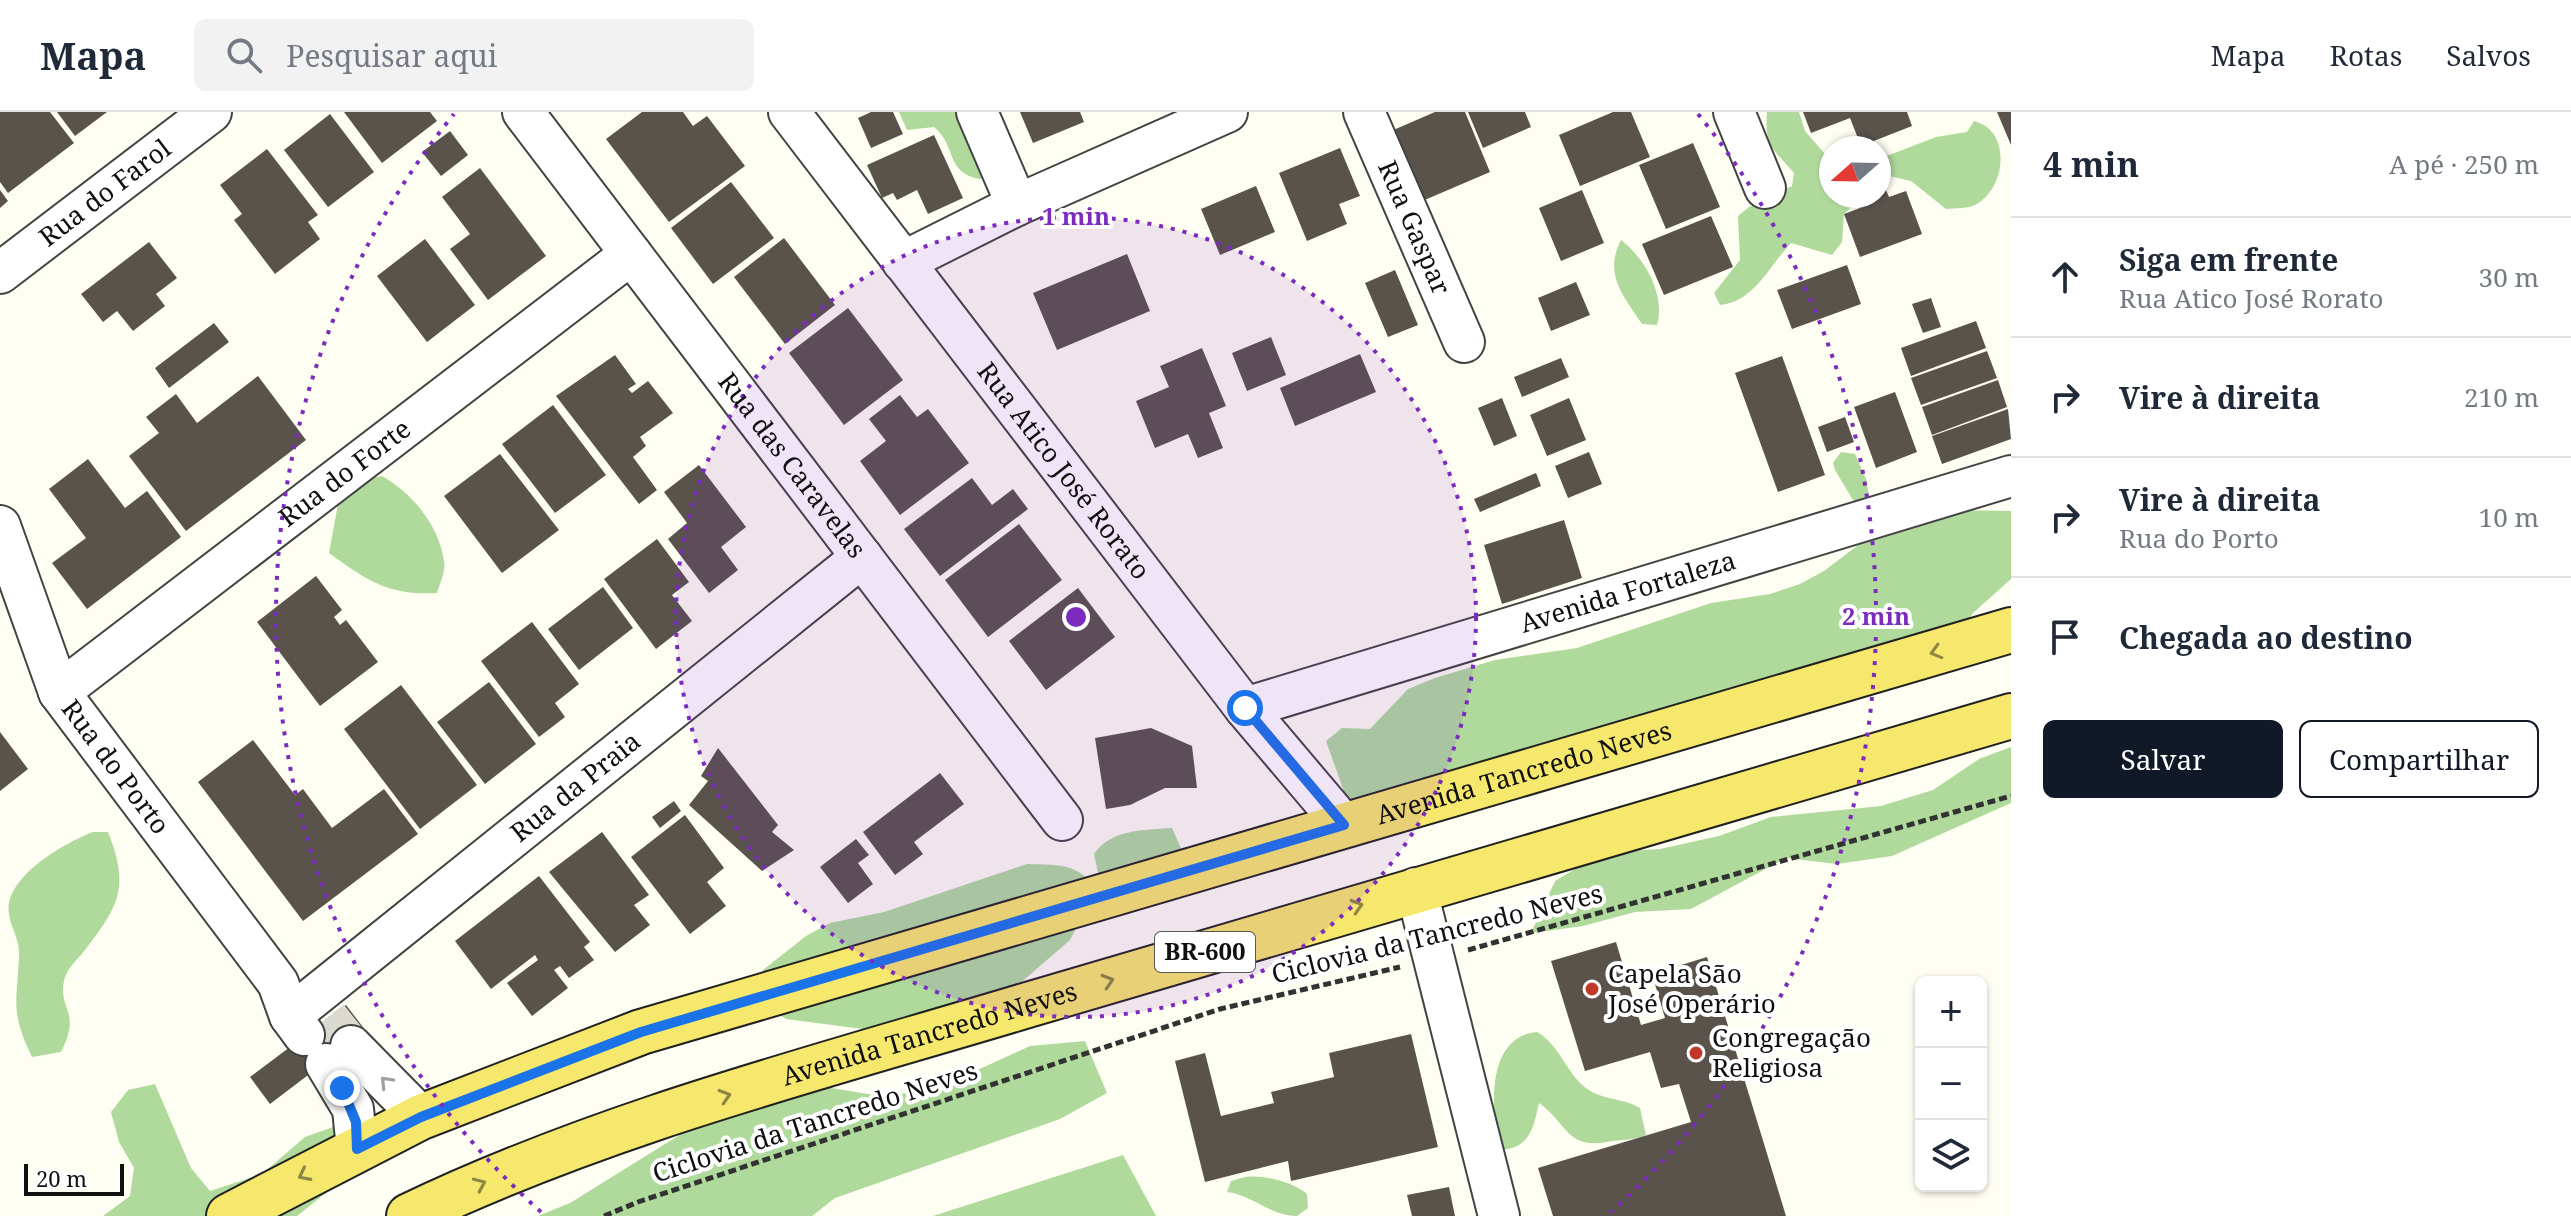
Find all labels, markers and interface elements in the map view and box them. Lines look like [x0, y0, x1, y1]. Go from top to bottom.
search box [194, 19, 754, 91]
text: Mapa [40, 29, 146, 81]
icon: search [222, 33, 266, 77]
text: Pesquisar aqui [286, 35, 497, 76]
text: Mapa [2211, 36, 2286, 74]
text: Rotas [2330, 36, 2402, 74]
text: Salvos [2446, 36, 2531, 74]
street label: Rua do Farol [31, 130, 178, 254]
north arrow [1819, 136, 1891, 208]
text: 4 min [2043, 141, 2139, 187]
text: A pé · 250 m [2389, 146, 2539, 182]
street label: Rua Gaspar [1370, 154, 1460, 300]
text: 1 min [1042, 199, 1110, 232]
text: Siga em frente [2119, 239, 2338, 280]
icon: ahead [2043, 255, 2087, 299]
text: 30 m [2479, 259, 2539, 295]
text: Rua Atico José Rorato [2119, 280, 2384, 316]
street label: Rua Atico José Rorato [970, 354, 1159, 586]
street label: Rua das Caravelas [710, 364, 875, 565]
icon: right [2043, 375, 2087, 419]
text: Vire à direita [2119, 377, 2321, 418]
text: 210 m [2464, 379, 2539, 415]
street label: Rua do Forte [271, 410, 418, 534]
text: Vire à direita [2119, 479, 2321, 520]
icon: right [2043, 495, 2087, 539]
text: 10 m [2479, 499, 2539, 535]
text: Rua do Porto [2119, 520, 2279, 556]
street label: Avenida Fortaleza [1515, 541, 1740, 641]
text: 2 min [1842, 599, 1910, 632]
centre of rings [1062, 603, 1090, 631]
icon: arrive [2043, 615, 2087, 659]
text: Chegada ao destino [2119, 617, 2413, 658]
one-way arrow [1930, 643, 1944, 659]
route start [1227, 690, 1263, 726]
street label: Rua do Porto [54, 692, 179, 841]
street label: Avenida Tancredo Neves [1372, 712, 1676, 832]
button: Salvar [2043, 720, 2283, 798]
button: Compartilhar [2299, 720, 2539, 798]
street label: Rua da Praia [502, 723, 647, 849]
street label: Ciclovia da Tancredo Neves [1267, 874, 1606, 992]
one-way arrow [1349, 899, 1363, 915]
road number: BR-600 [1155, 932, 1255, 972]
place label: Capela São José Operário [1607, 955, 1776, 1021]
street label: Avenida Tancredo Neves [777, 972, 1081, 1094]
one-way arrow [1100, 974, 1114, 990]
map controls [1915, 976, 1987, 1192]
button: + [1915, 976, 1987, 1048]
marker: Capela São José Operário [1583, 980, 1601, 998]
place label: Congregação Religiosa [1712, 1019, 1871, 1085]
marker: Congregação Religiosa [1687, 1044, 1705, 1062]
button: − [1915, 1048, 1987, 1120]
street label: Ciclovia da Tancredo Neves [647, 1051, 982, 1191]
route end [324, 1070, 360, 1106]
one-way arrow [381, 1077, 395, 1091]
one-way arrow [717, 1090, 731, 1106]
button: layers [1915, 1120, 1987, 1192]
scale bar [24, 1160, 124, 1196]
text: 20 m [36, 1163, 87, 1193]
one-way arrow [298, 1165, 313, 1181]
one-way arrow [472, 1178, 486, 1194]

